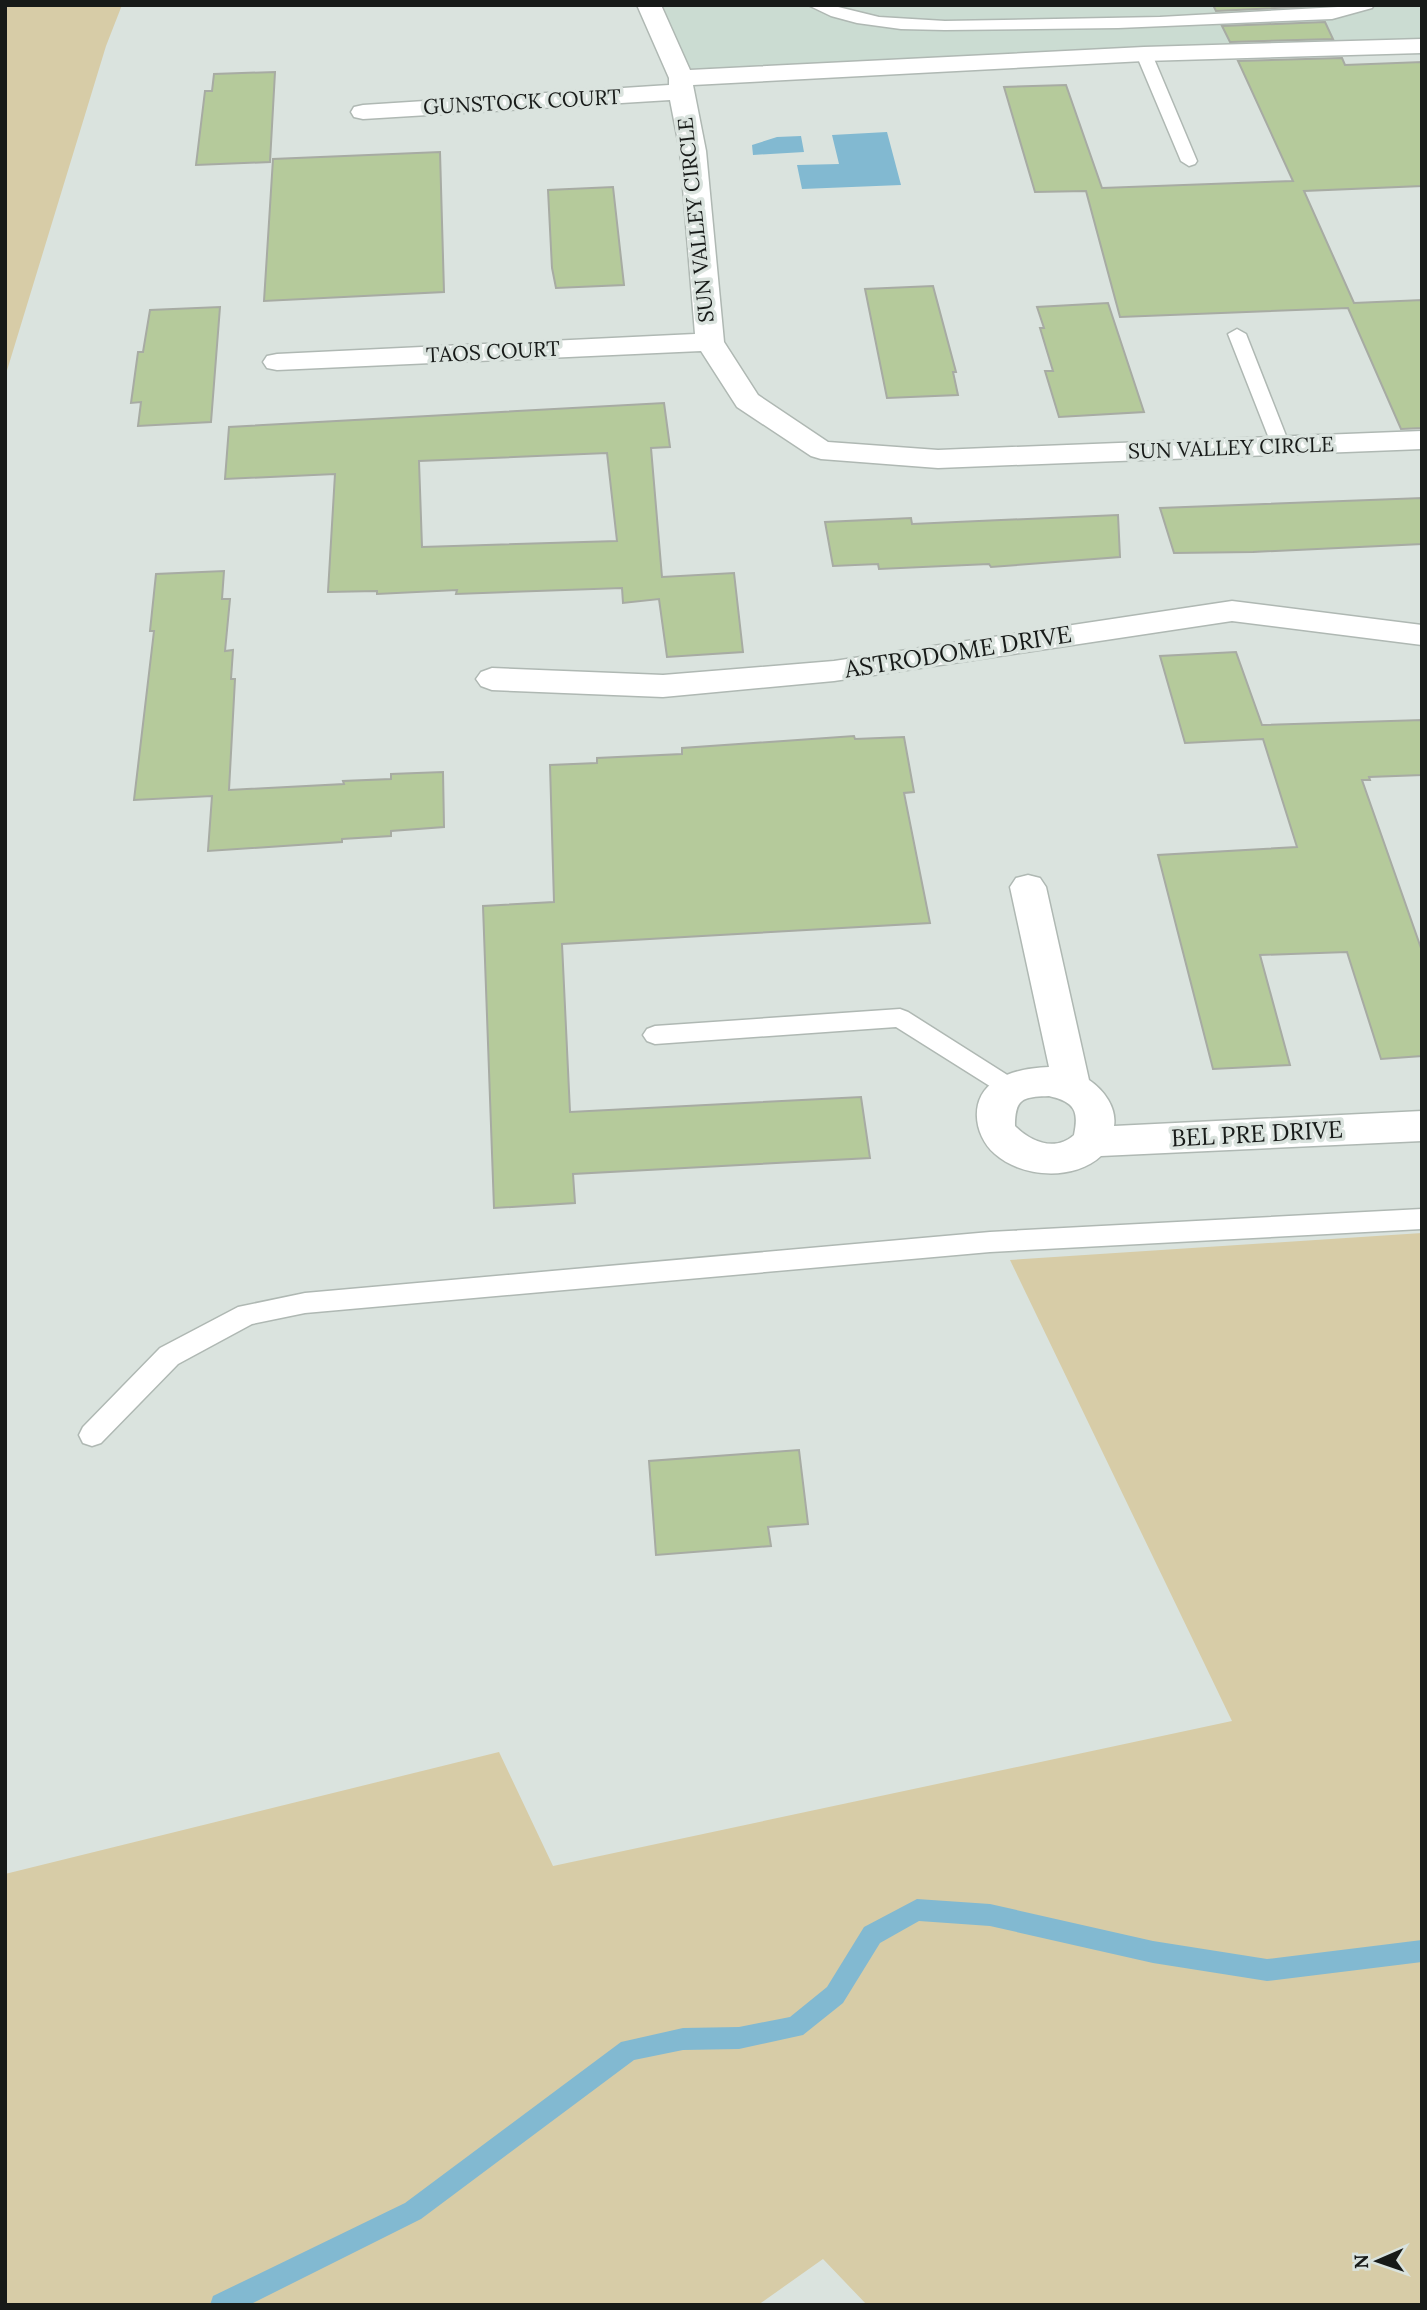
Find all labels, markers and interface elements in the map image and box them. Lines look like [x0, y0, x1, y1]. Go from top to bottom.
street label: GUNSTOCK COURT [422, 83, 622, 120]
street label: SUN VALLEY CIRCLE [671, 116, 720, 324]
street label: TAOS COURT [425, 335, 560, 368]
street label: SUN VALLEY CIRCLE [1128, 430, 1334, 465]
street label: ASTRODOME DRIVE [841, 618, 1074, 685]
street label: BEL PRE DRIVE [1170, 1114, 1344, 1153]
north arrow [1343, 2226, 1413, 2296]
text: N [1349, 2254, 1373, 2269]

